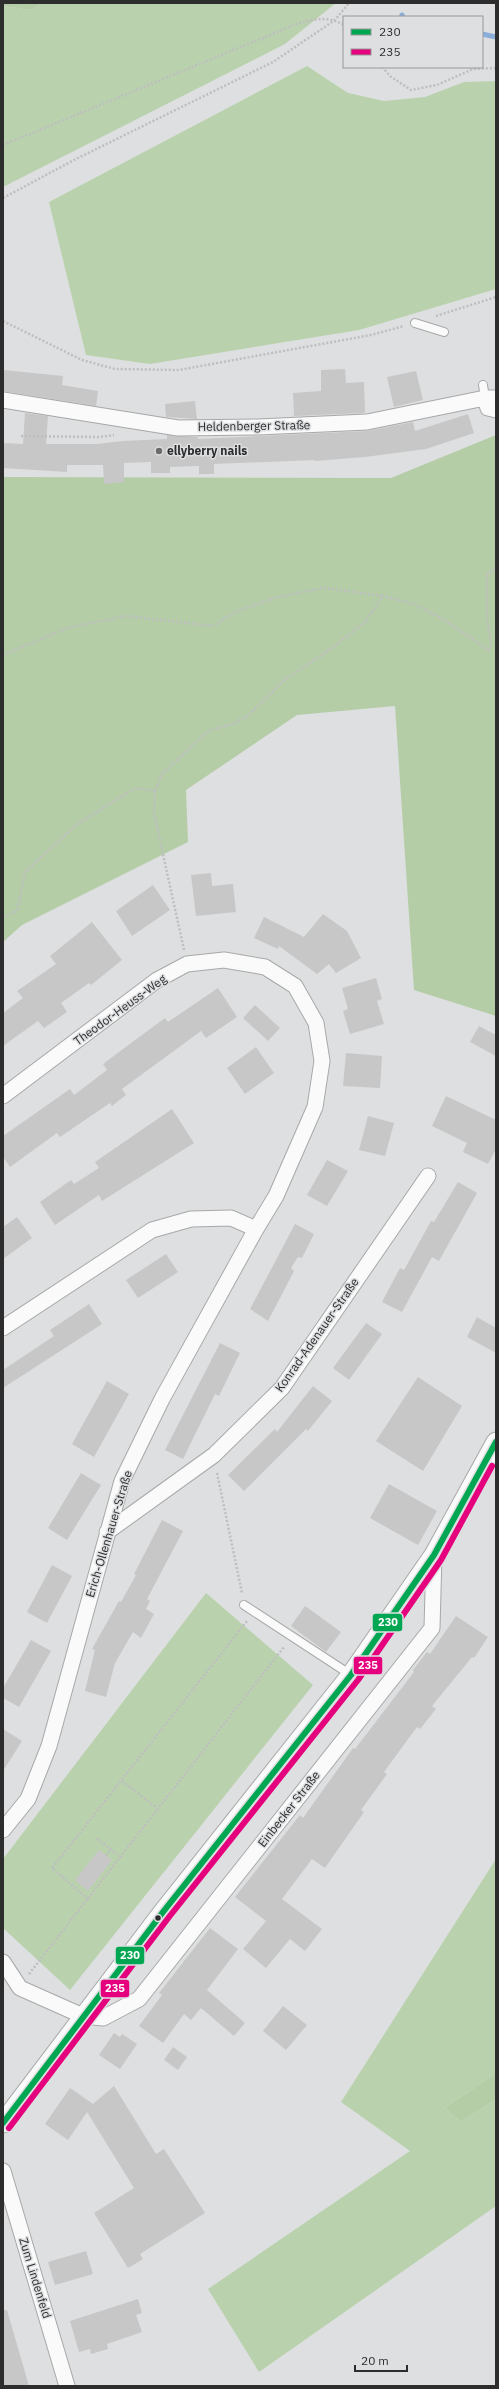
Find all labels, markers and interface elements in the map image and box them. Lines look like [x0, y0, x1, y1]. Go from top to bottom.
legend [343, 16, 483, 68]
text: 230 [379, 24, 401, 39]
text: 235 [379, 44, 401, 59]
street label: Heldenberger Straße [198, 417, 311, 434]
place label: ellyberry nails [167, 443, 247, 458]
marker: ellyberry nails [154, 446, 164, 456]
street label: Theodor-Heuss-Weg [70, 970, 170, 1048]
street label: Konrad-Adenauer-Straße [271, 1274, 362, 1395]
street label: Erich-Ollenhauer-Straße [82, 1468, 135, 1599]
line badge: 230 [372, 1613, 403, 1632]
text: 230 [378, 1615, 398, 1629]
line badge: 235 [353, 1656, 383, 1675]
text: 235 [358, 1658, 378, 1672]
street label: Einbecker Straße [254, 1767, 323, 1850]
unlabelled marker [153, 1913, 163, 1923]
line badge: 230 [115, 1946, 145, 1965]
text: 230 [120, 1948, 140, 1962]
line badge: 235 [100, 1979, 130, 1998]
text: 235 [105, 1981, 125, 1995]
street label: Zum Lindenfeld [16, 2236, 55, 2320]
scale bar [355, 2347, 407, 2373]
text: 20 m [361, 2353, 389, 2368]

